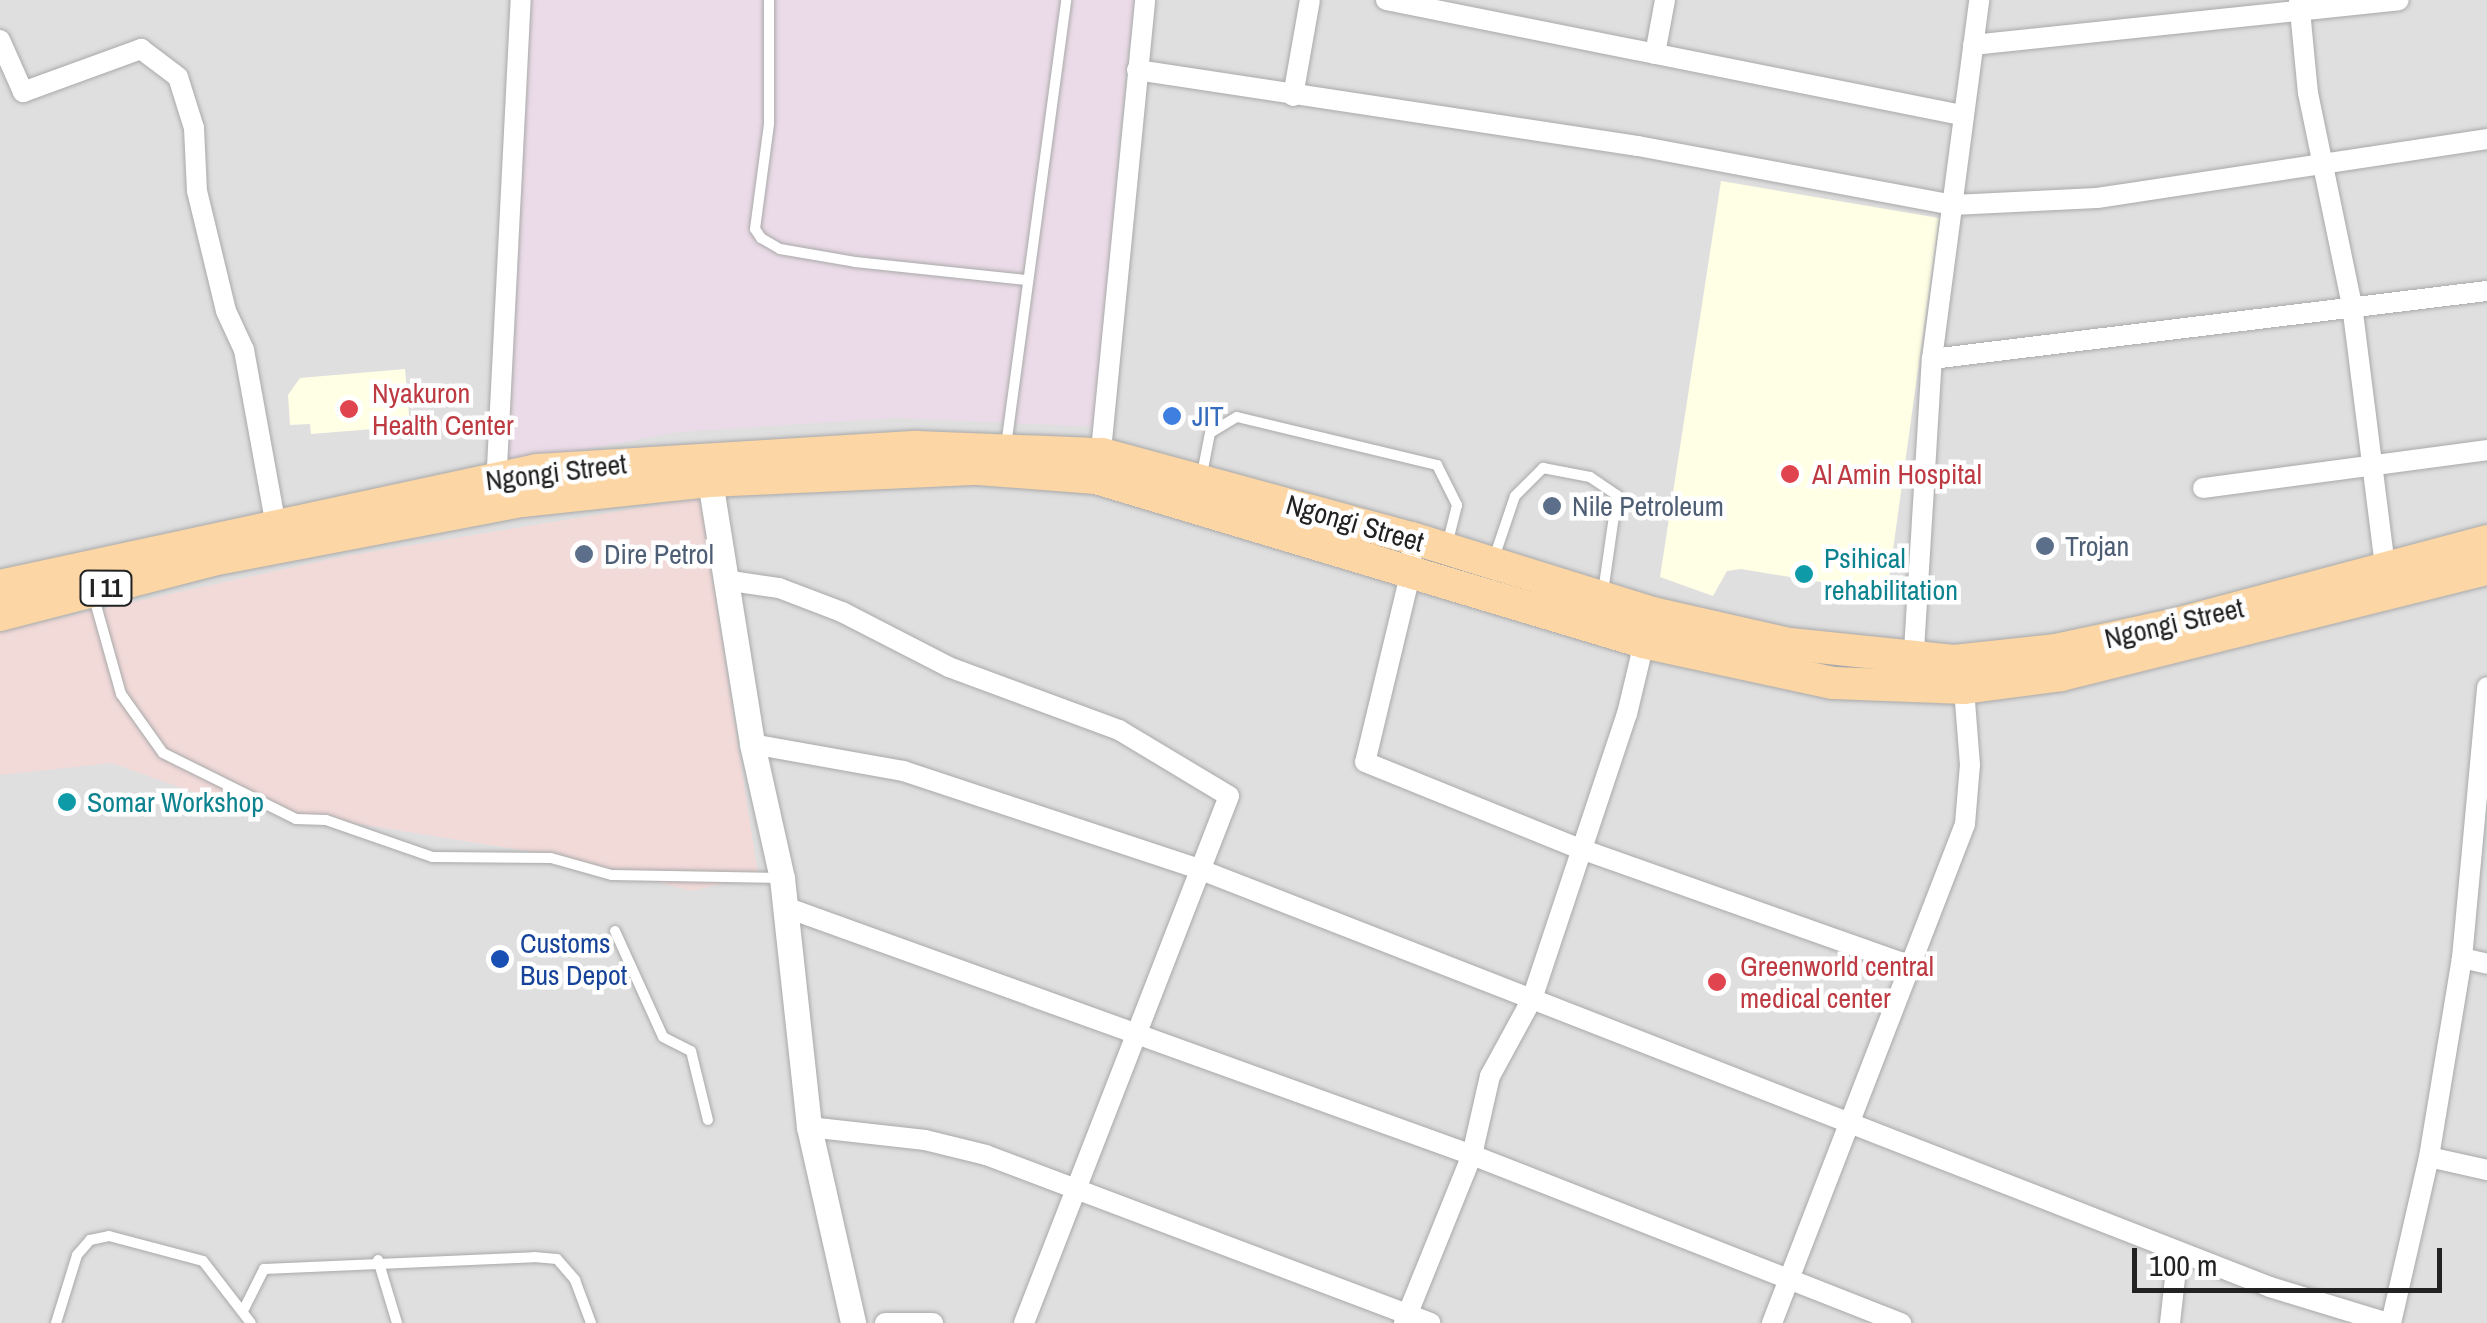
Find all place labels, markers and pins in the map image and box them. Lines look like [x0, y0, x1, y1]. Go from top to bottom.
place label: Nyakuron Health Center [372, 376, 514, 442]
marker: Nyakuron Health Center [336, 396, 362, 422]
place label: JIT [1192, 399, 1224, 433]
marker: JIT [1161, 405, 1183, 427]
place label: Al Amin Hospital [1812, 457, 1983, 491]
marker: Al Amin Hospital [1777, 461, 1803, 487]
place label: Nile Petroleum [1572, 489, 1724, 523]
marker: Nile Petroleum [1541, 495, 1563, 517]
place label: Trojan [2065, 529, 2129, 563]
marker: Trojan [2034, 535, 2056, 557]
place label: Dire Petrol [604, 537, 714, 571]
place label: Psihical rehabilitation [1824, 541, 1958, 607]
marker: Dire Petrol [573, 543, 595, 565]
marker: Psihical rehabilitation [1793, 563, 1815, 585]
place label: Somar Workshop [87, 785, 264, 819]
marker: Somar Workshop [56, 791, 78, 813]
place label: Customs Bus Depot [520, 926, 627, 992]
marker: Customs Bus Depot [489, 948, 511, 970]
place label: Greenworld central medical center [1740, 949, 1934, 1015]
marker: Greenworld central medical center [1704, 969, 1730, 995]

